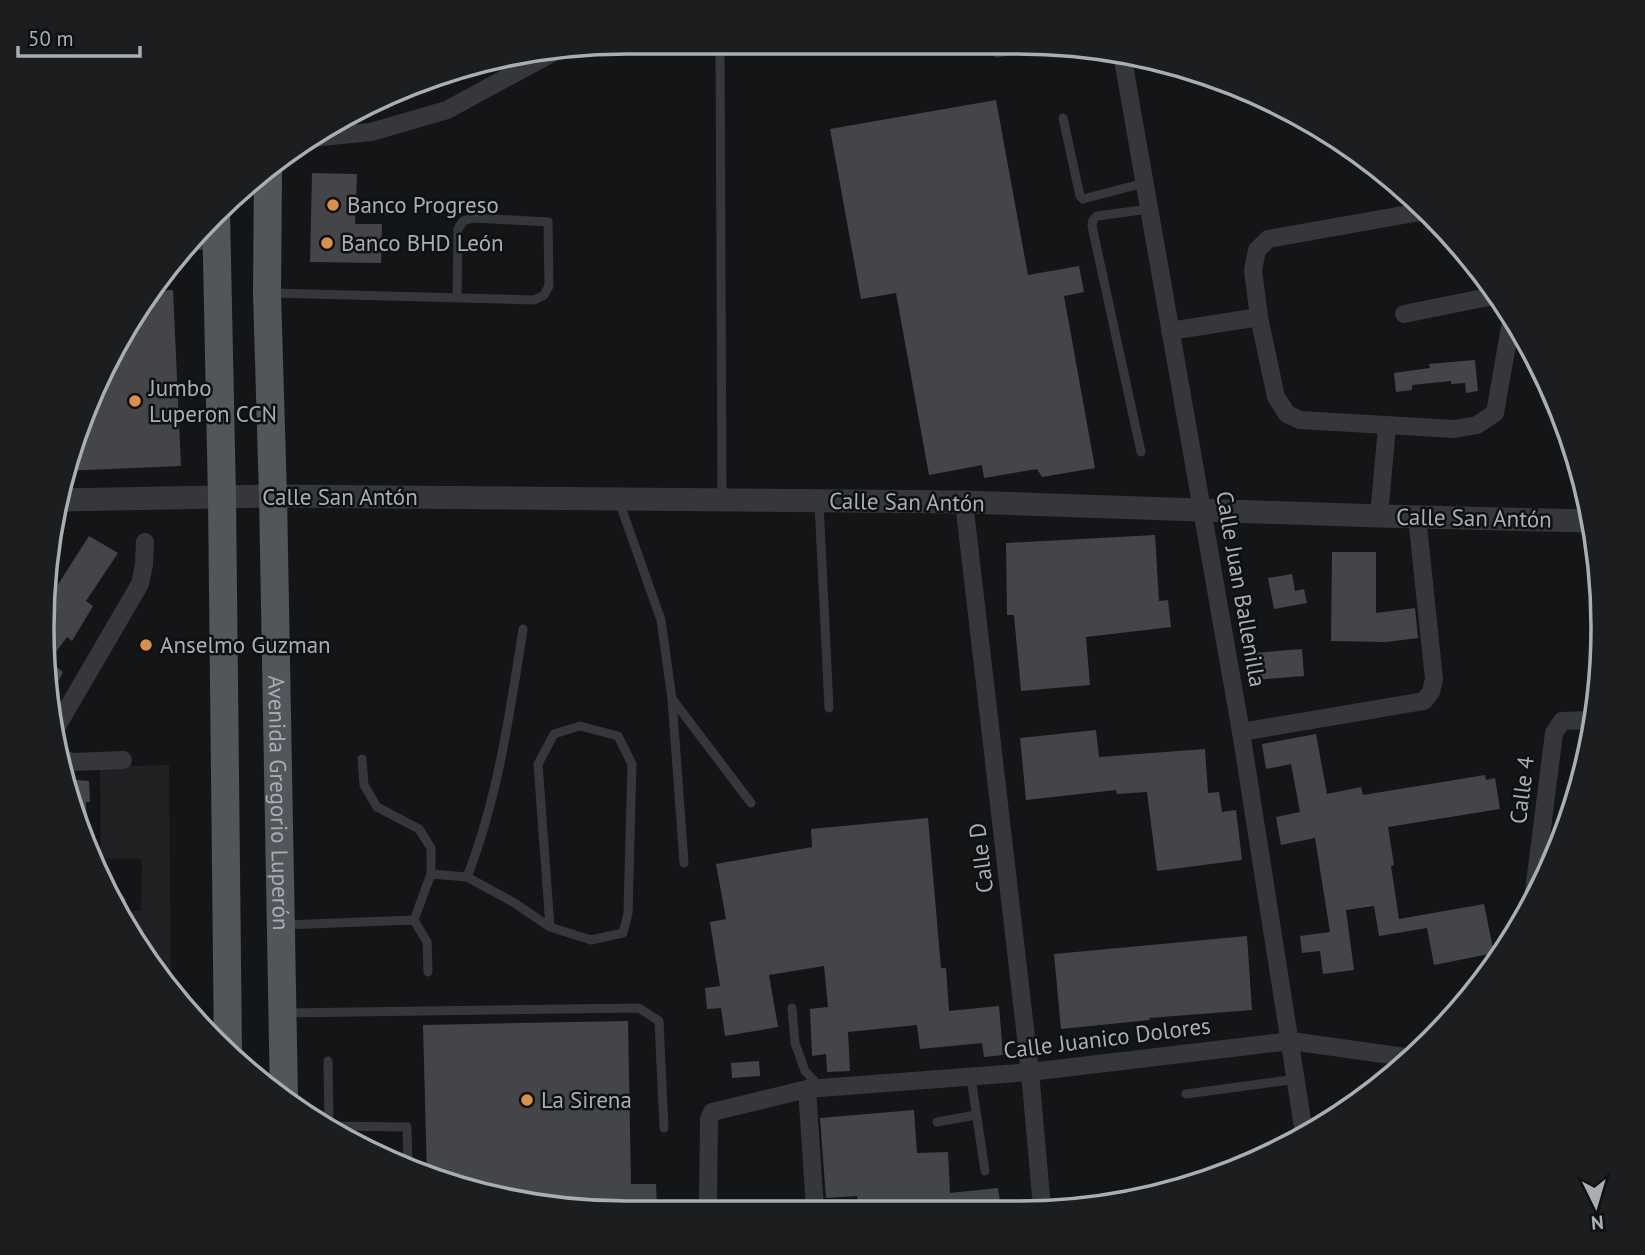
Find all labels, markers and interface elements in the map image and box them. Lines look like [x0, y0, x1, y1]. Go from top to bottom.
scale bar [18, 14, 140, 58]
text: 50 m [28, 25, 74, 52]
place label: Banco Progreso [347, 190, 499, 219]
marker: Banco Progreso [325, 197, 341, 213]
place label: Banco BHD León [341, 228, 504, 257]
marker: Banco BHD León [319, 235, 335, 251]
place label: Jumbo Luperon CCN [148, 373, 277, 428]
marker: Jumbo Luperon CCN [127, 393, 143, 409]
street label: Calle San Antón [262, 482, 418, 511]
street label: Calle San Antón [829, 486, 985, 517]
street label: Calle Juan Ballenilla [1210, 489, 1273, 689]
street label: Calle San Antón [1396, 502, 1552, 533]
place label: Anselmo Guzman [160, 630, 331, 659]
marker: Anselmo Guzman [138, 637, 154, 653]
street label: Avenida Gregorio Luperón [262, 675, 296, 931]
street label: Calle 4 [1503, 754, 1540, 825]
street label: Calle D [962, 821, 999, 895]
street label: Calle Juanico Dolores [1002, 1010, 1212, 1065]
place label: La Sirena [541, 1085, 632, 1114]
marker: La Sirena [519, 1092, 535, 1108]
north arrow [1561, 1171, 1631, 1241]
text: N [1590, 1210, 1605, 1235]

